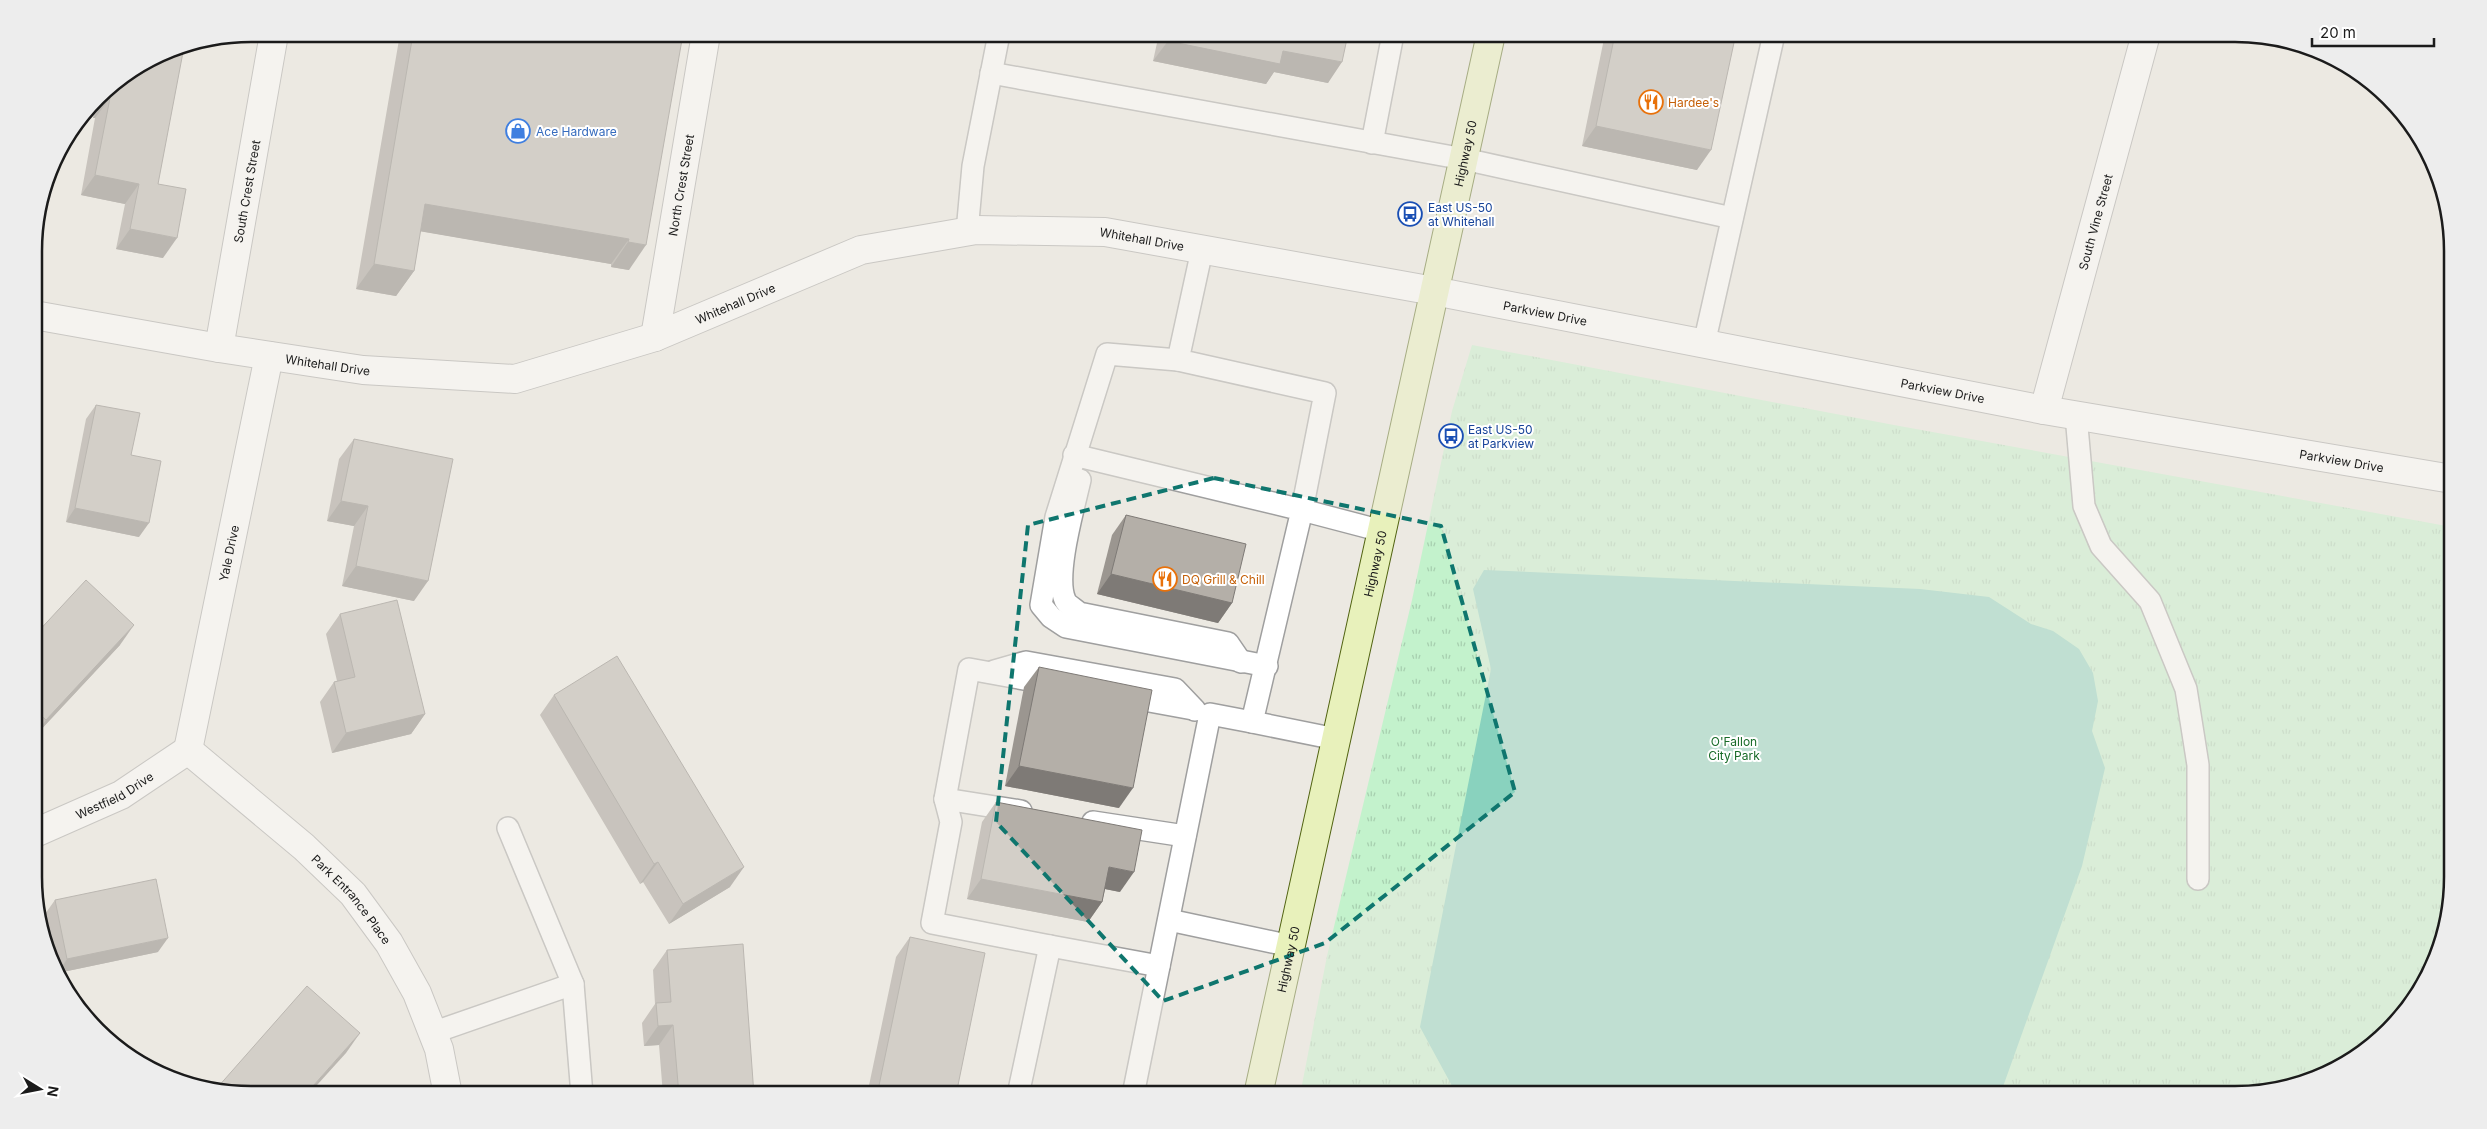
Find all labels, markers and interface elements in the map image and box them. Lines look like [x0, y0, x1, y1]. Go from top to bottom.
scale bar [2312, 15, 2434, 47]
text: 20 m [2320, 23, 2356, 42]
restaurant icon: Hardee's [1638, 89, 1664, 115]
place label: Hardee's [1668, 95, 1719, 110]
shop icon: Ace Hardware [505, 118, 531, 144]
street label: Highway 50 [1450, 119, 1479, 188]
place label: Ace Hardware [536, 124, 617, 139]
street label: North Crest Street [665, 133, 697, 237]
street label: South Crest Street [230, 139, 263, 244]
street label: South Vine Street [2075, 172, 2115, 272]
place label: East US-50 at Whitehall [1428, 200, 1494, 229]
bus stop icon: East US-50 at Whitehall [1397, 201, 1423, 227]
street label: Whitehall Drive [1099, 224, 1185, 254]
street label: Whitehall Drive [693, 280, 777, 327]
street label: Parkview Drive [1502, 297, 1589, 328]
street label: Whitehall Drive [284, 351, 371, 378]
street label: Parkview Drive [1900, 375, 1986, 406]
place label: East US-50 at Parkview [1468, 422, 1534, 451]
bus stop icon: East US-50 at Parkview [1438, 423, 1464, 449]
street label: Parkview Drive [2298, 446, 2385, 475]
street label: Yale Drive [215, 524, 242, 583]
street label: Highway 50 [1360, 529, 1389, 598]
restaurant icon: DQ Grill & Chill [1152, 566, 1178, 592]
place label: DQ Grill & Chill [1182, 572, 1265, 587]
park label: O'Fallon City Park [1708, 734, 1760, 763]
street label: Westfield Drive [73, 768, 156, 822]
street label: Park Entrance Place [309, 851, 395, 947]
street label: Highway 50 [1273, 925, 1302, 994]
north arrow [15, 1064, 65, 1114]
text: N [44, 1085, 63, 1098]

